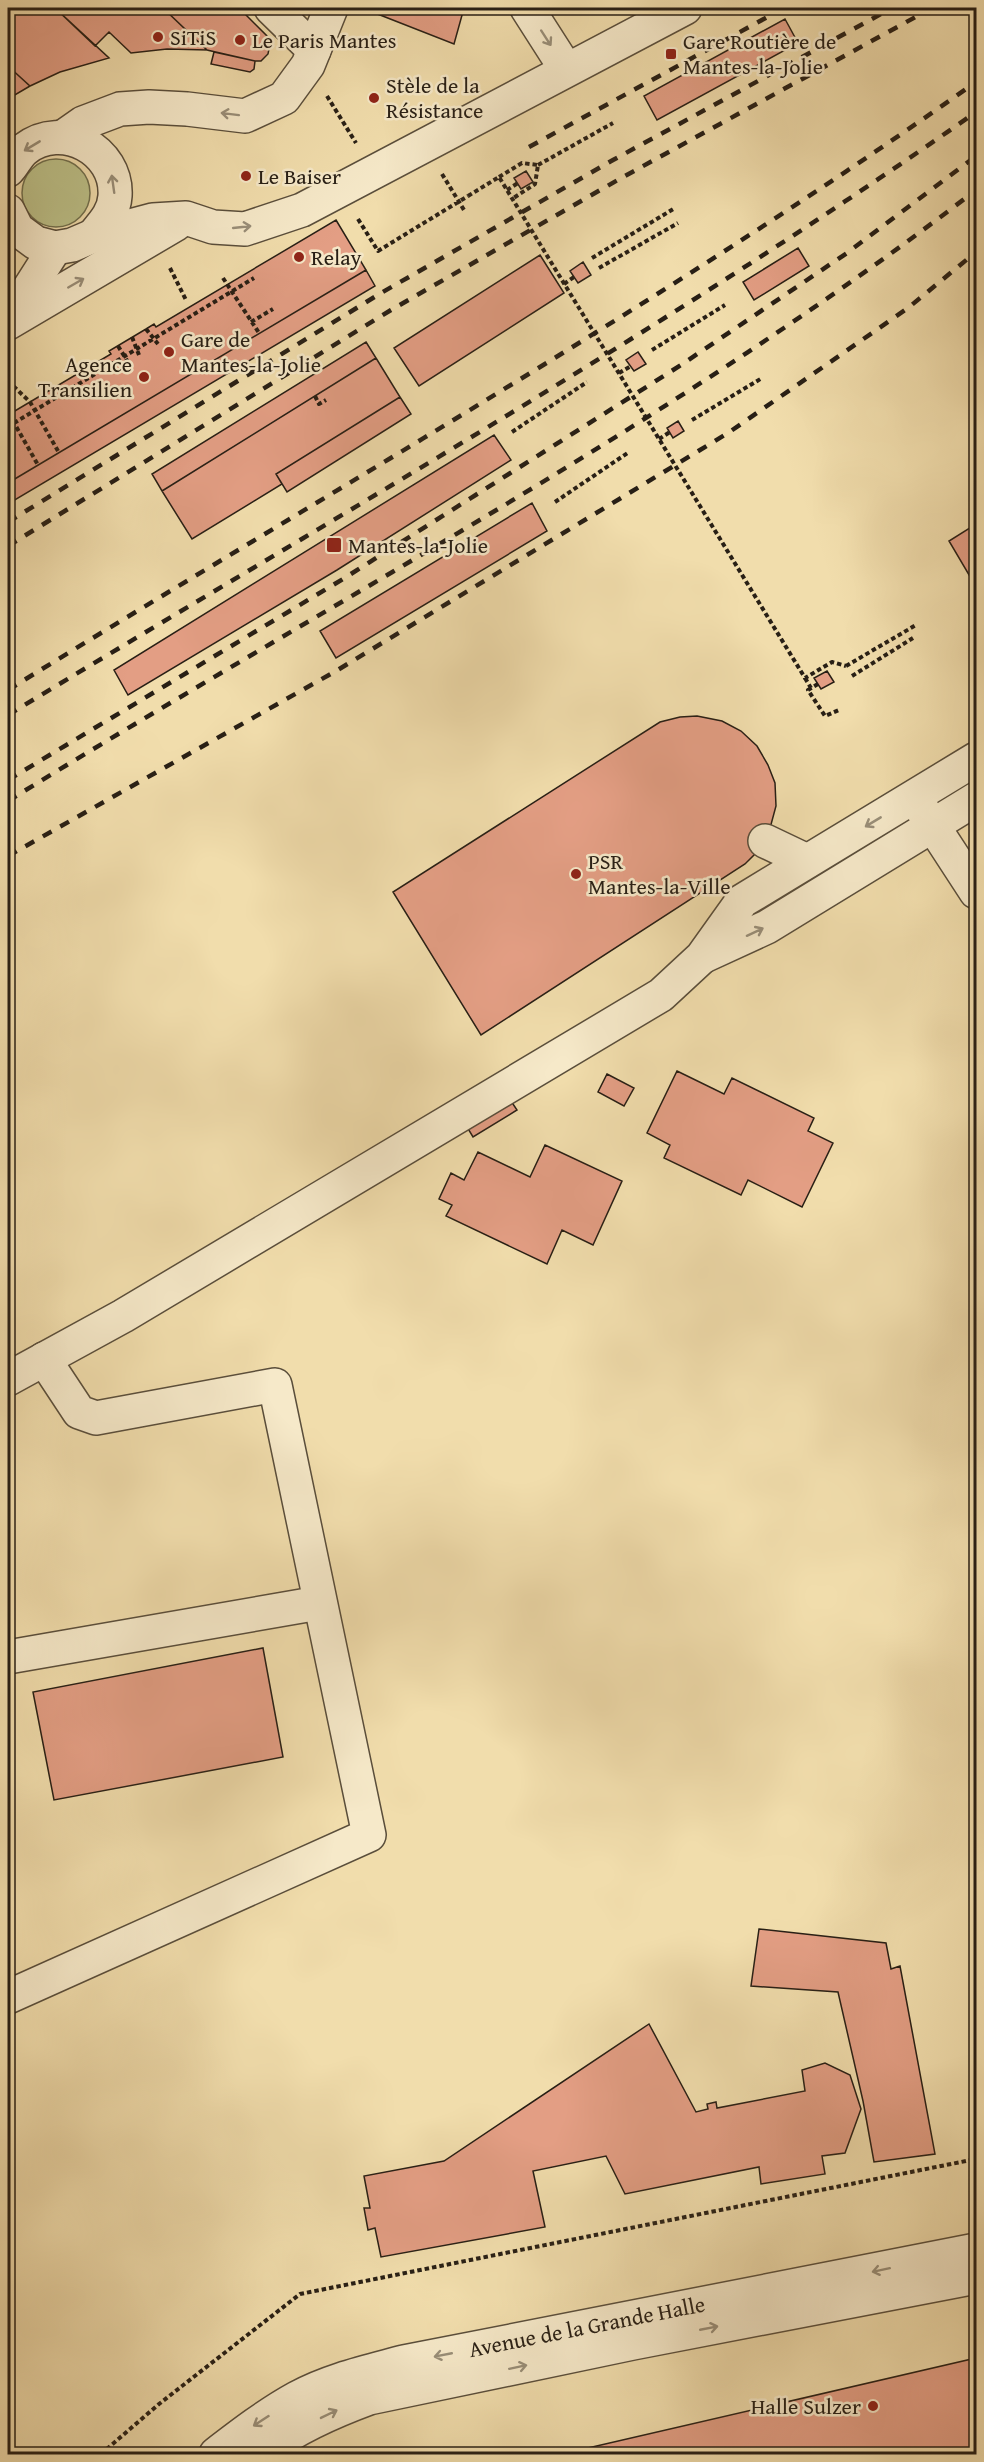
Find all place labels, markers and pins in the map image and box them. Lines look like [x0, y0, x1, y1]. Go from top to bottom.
place label: SiTiS [170, 21, 216, 53]
place label: Le Paris Mantes [252, 24, 397, 56]
place label: Gare Routière de Mantes-la-Jolie [683, 25, 836, 82]
marker: SiTiS [151, 30, 165, 44]
marker: Le Paris Mantes [233, 33, 247, 47]
marker: Gare Routière de Mantes-la-Jolie [664, 47, 678, 61]
place label: Stèle de la Résistance [386, 69, 483, 126]
marker: Stèle de la Résistance [367, 91, 381, 105]
place label: Le Baiser [258, 160, 341, 192]
marker: Le Baiser [239, 169, 253, 183]
place label: Relay [311, 241, 362, 273]
marker: Relay [292, 250, 306, 264]
place label: Gare de Mantes-la-Jolie [181, 323, 321, 380]
marker: Gare de Mantes-la-Jolie [162, 345, 176, 359]
place label: Agence Transilien [38, 348, 133, 405]
marker: Agence Transilien [137, 370, 151, 384]
place label: Mantes-la-Jolie [348, 529, 488, 561]
marker: Mantes-la-Jolie [325, 536, 343, 554]
place label: PSR Mantes-la-Ville [588, 845, 731, 902]
marker: PSR Mantes-la-Ville [569, 867, 583, 881]
place label: Halle Sulzer [751, 2390, 861, 2422]
marker: Halle Sulzer [866, 2399, 880, 2413]

